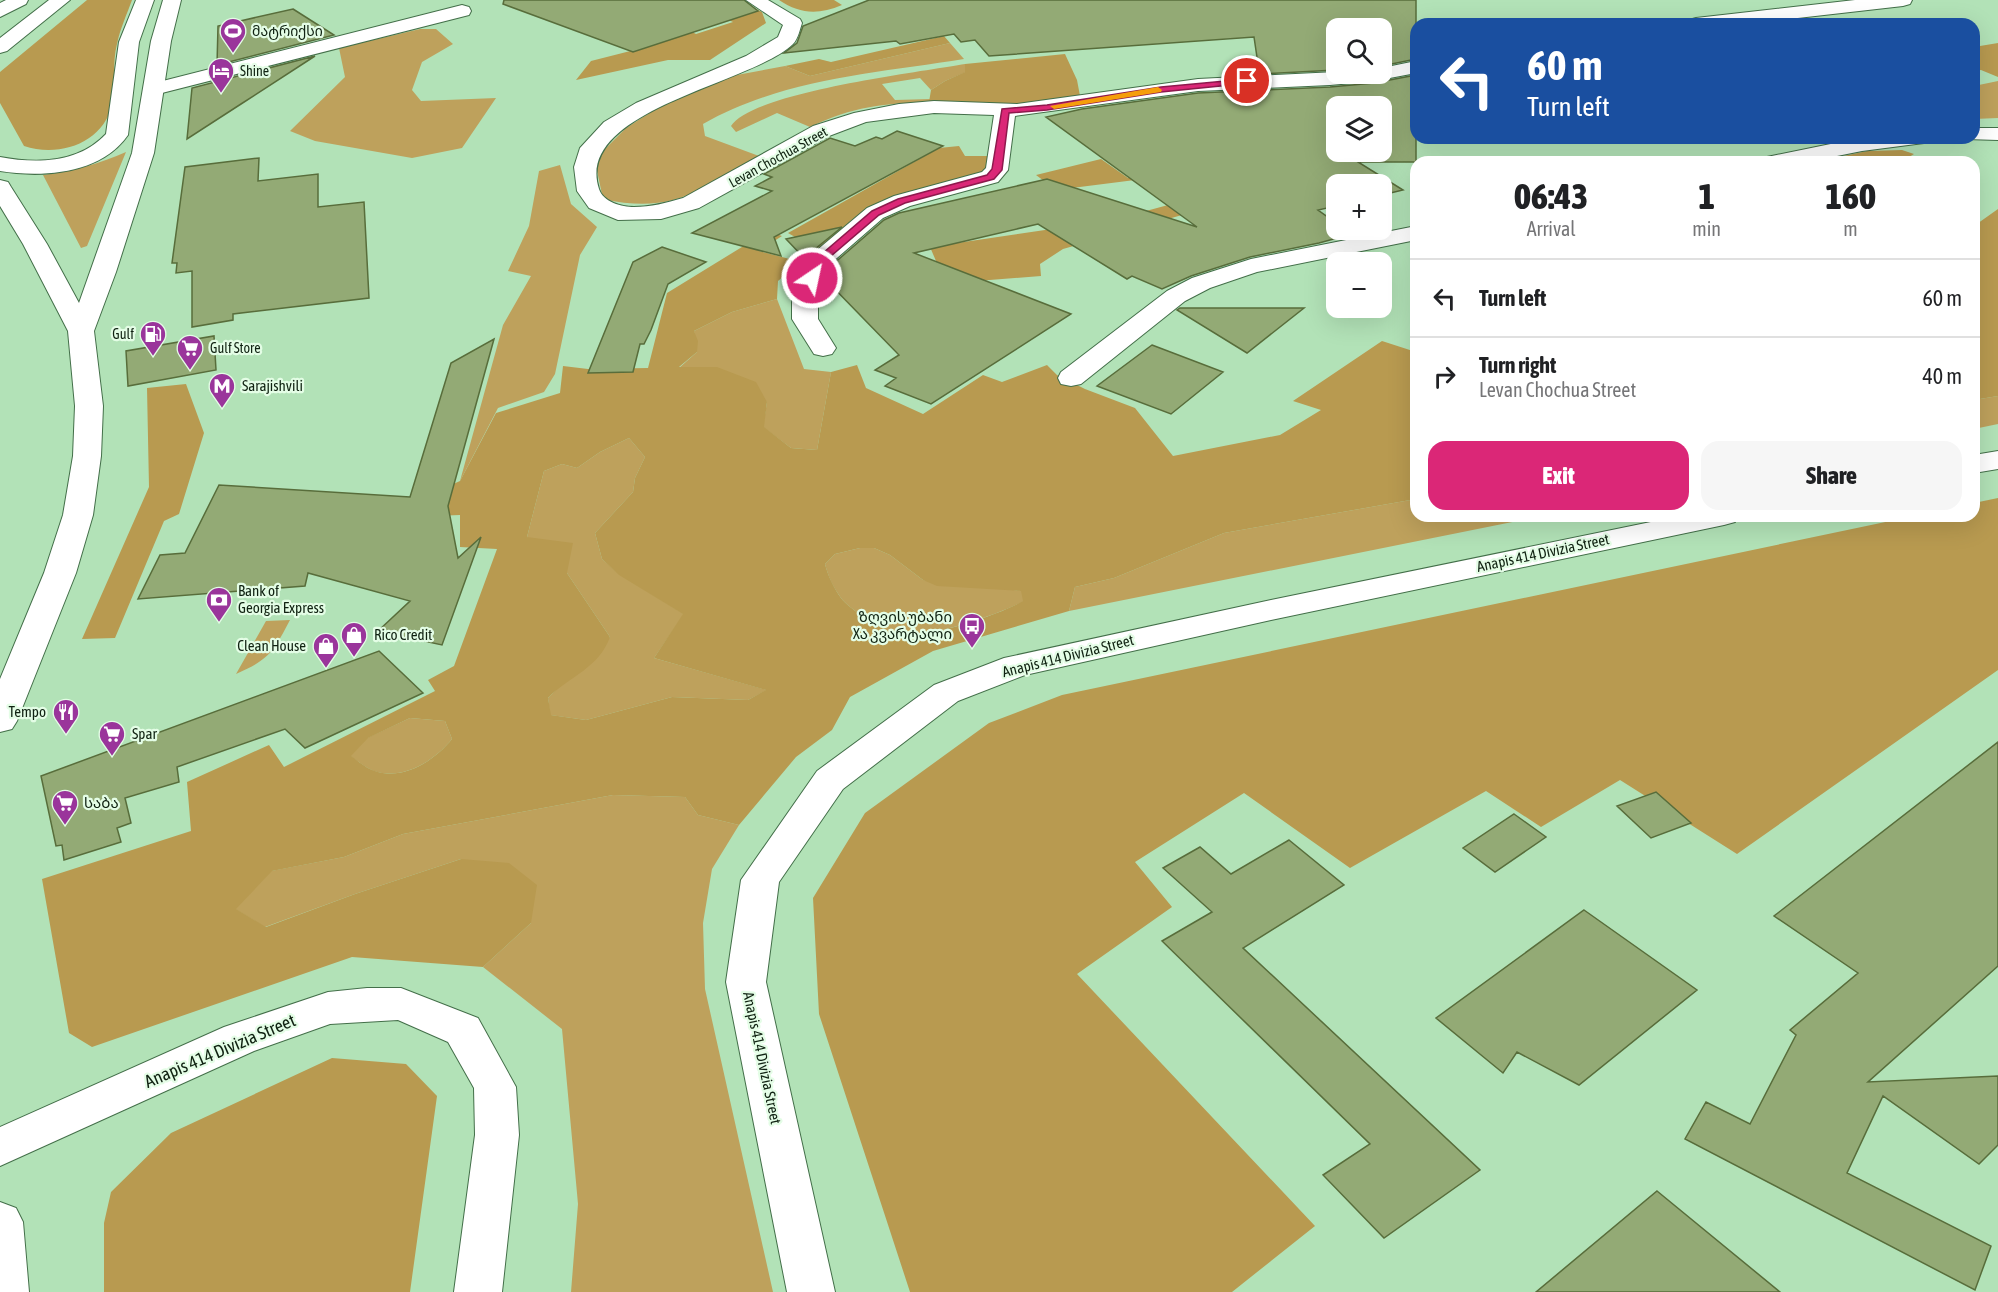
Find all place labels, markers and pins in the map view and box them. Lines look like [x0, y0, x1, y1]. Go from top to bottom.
sports icon: მატრიქსი [218, 16, 248, 54]
place label: მატრიქსი [252, 23, 323, 40]
pin [1221, 55, 1272, 106]
hotel icon: Shine [206, 56, 236, 94]
place label: Shine [240, 63, 269, 79]
fuel station icon: Gulf [138, 319, 168, 357]
place label: Gulf [112, 326, 134, 342]
supermarket icon: Gulf Store [175, 333, 205, 371]
place label: Gulf Store [210, 340, 261, 356]
metro station icon: Sarajishvili [207, 371, 237, 409]
place label: Sarajishvili [242, 377, 303, 394]
place label: Bank of Georgia Express [238, 582, 324, 616]
bank icon: Bank of Georgia Express [204, 585, 234, 623]
place label: ზღვის უბანი Xა კვარტალი [853, 608, 952, 643]
bus stop icon: ზღვის უბანი Xა კვარტალი [957, 611, 987, 649]
shop icon: Rico Credit [339, 620, 369, 658]
place label: Rico Credit [374, 626, 432, 643]
shop icon: Clean House [311, 631, 341, 669]
place label: Clean House [237, 637, 306, 654]
restaurant icon: Tempo [51, 697, 81, 735]
place label: Tempo [9, 703, 46, 720]
supermarket icon: Spar [97, 719, 127, 757]
place label: Spar [132, 725, 157, 742]
supermarket icon: საბა [50, 788, 80, 826]
place label: საბა [84, 794, 119, 811]

